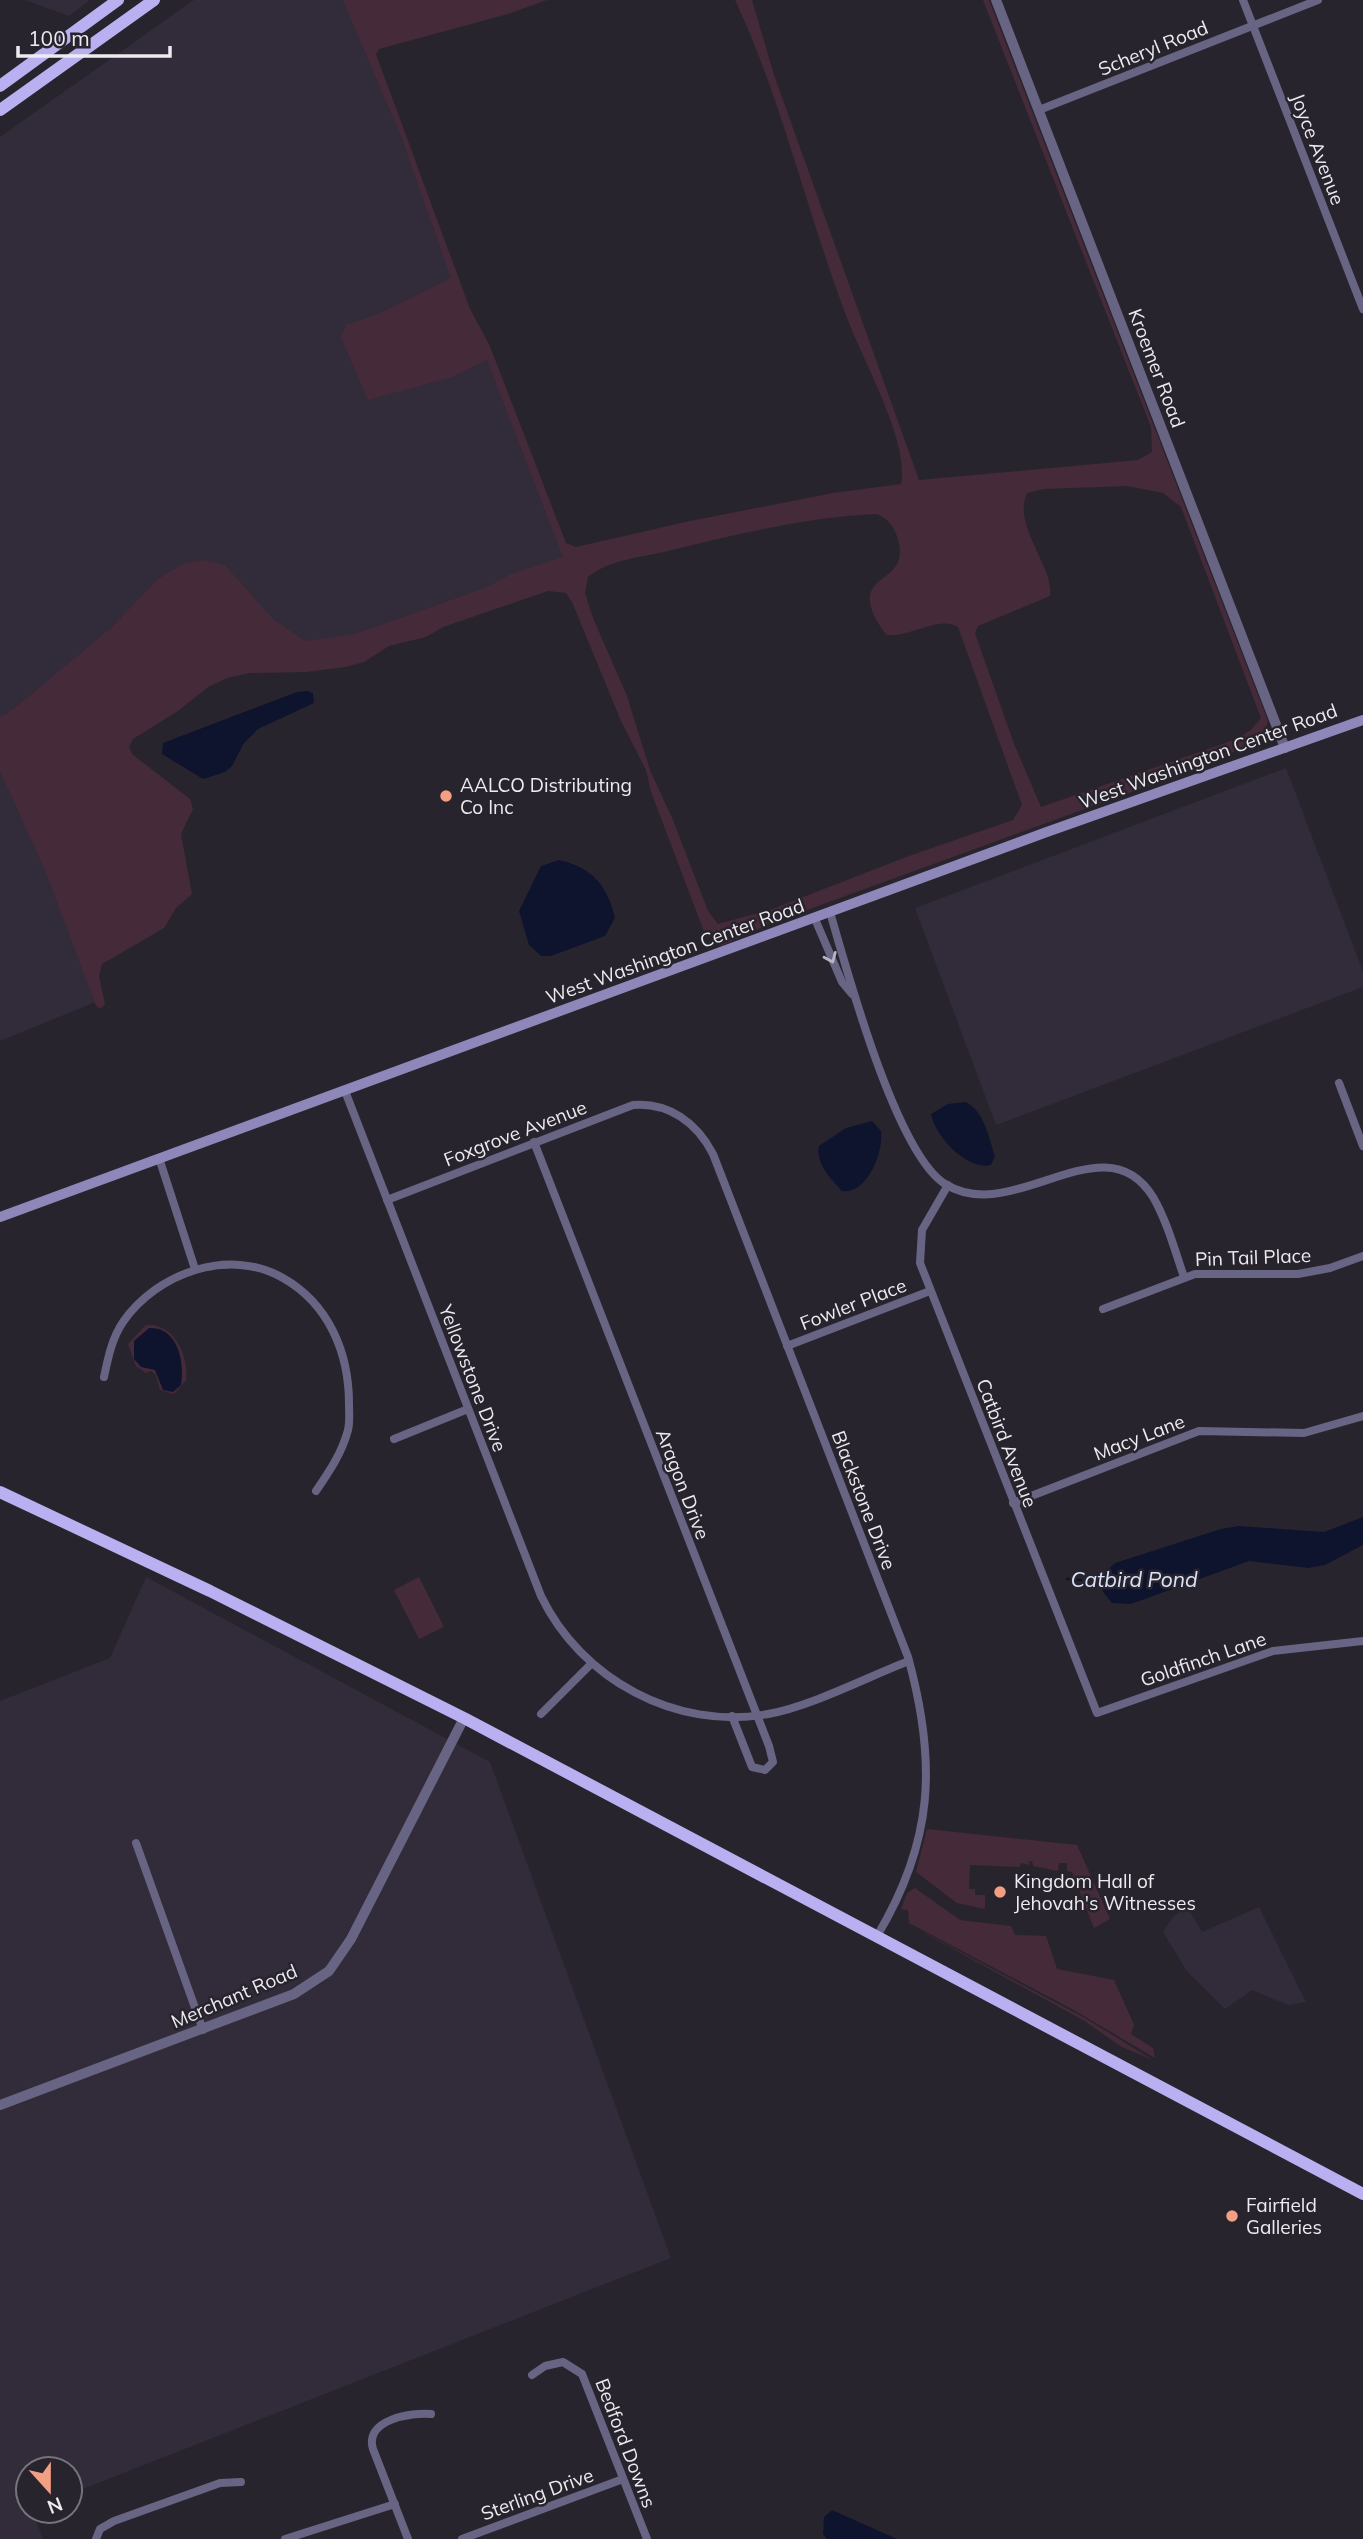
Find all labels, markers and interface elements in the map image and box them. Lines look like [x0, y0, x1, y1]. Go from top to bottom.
scale bar [18, 14, 170, 58]
street label: Scheryl Road [1095, 15, 1211, 81]
text: 100 m [28, 25, 90, 51]
street label: Joyce Avenue [1286, 90, 1350, 208]
street label: Kroemer Road [1123, 305, 1191, 431]
street label: West Washington Center Road [1076, 698, 1340, 814]
place label: AALCO Distributing Co Inc [460, 773, 632, 819]
marker: AALCO Distributing Co Inc [438, 788, 454, 804]
street label: West Washington Center Road [543, 893, 807, 1009]
one-way arrow [823, 951, 837, 963]
street label: Foxgrove Avenue [440, 1095, 590, 1171]
street label: Pin Tail Place [1194, 1243, 1312, 1271]
street label: Fowler Place [796, 1273, 910, 1335]
street label: Yellowstone Drive [434, 1300, 512, 1455]
street label: Catbird Avenue [971, 1375, 1043, 1511]
street label: Macy Lane [1090, 1409, 1188, 1465]
street label: Aragon Drive [651, 1425, 715, 1543]
street label: Blackstone Drive [826, 1427, 902, 1573]
water label: Catbird Pond [1070, 1566, 1198, 1592]
street label: Goldfinch Lane [1137, 1626, 1269, 1692]
place label: Kingdom Hall of Jehovah's Witnesses [1014, 1869, 1196, 1915]
marker: Kingdom Hall of Jehovah's Witnesses [992, 1884, 1008, 1900]
street label: Merchant Road [167, 1959, 301, 2033]
place label: Fairfield Galleries [1246, 2193, 1322, 2239]
marker: Fairfield Galleries [1224, 2208, 1240, 2224]
street label: Bedford Downs [590, 2375, 662, 2511]
north arrow [14, 2455, 84, 2525]
street label: Sterling Drive [477, 2463, 597, 2525]
text: N [44, 2492, 66, 2520]

